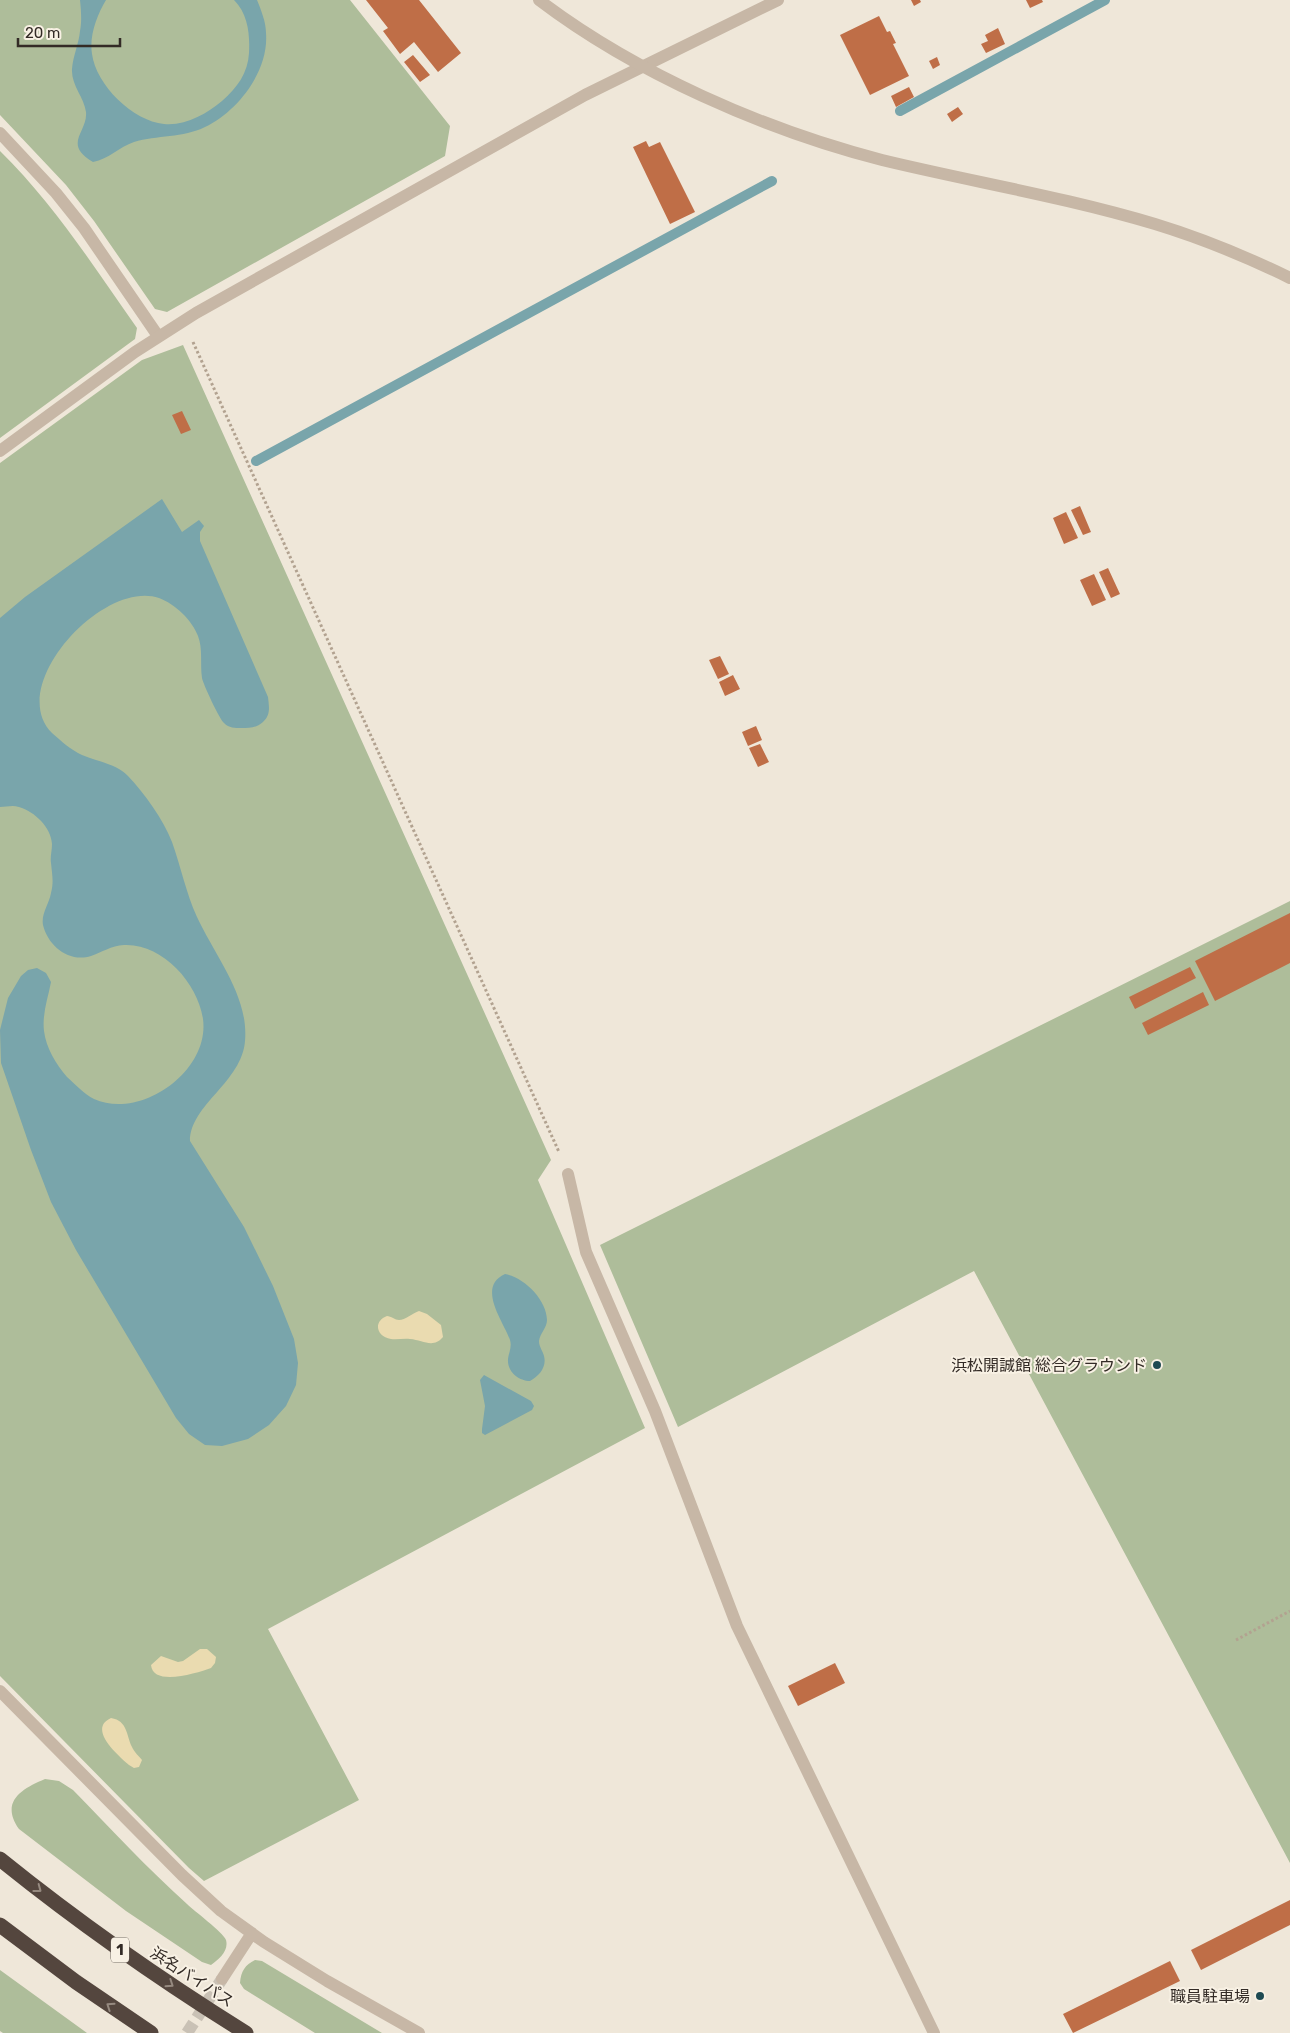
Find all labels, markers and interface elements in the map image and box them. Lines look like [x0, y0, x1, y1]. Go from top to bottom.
scale bar [18, 15, 120, 47]
text: 20 m [25, 24, 60, 42]
place label: 浜松開誠館 総合グラウンド [951, 1356, 1147, 1375]
marker: 浜松開誠館 総合グラウンド [1151, 1359, 1163, 1371]
one-way arrow [32, 1884, 41, 1892]
road number: 1 [111, 1938, 129, 1962]
street label: 浜名バイパス [147, 1943, 237, 2011]
one-way arrow [164, 1978, 174, 1987]
place label: 職員駐車場 [1170, 1987, 1250, 2006]
marker: 職員駐車場 [1254, 1990, 1266, 2002]
one-way arrow [107, 2003, 116, 2012]

